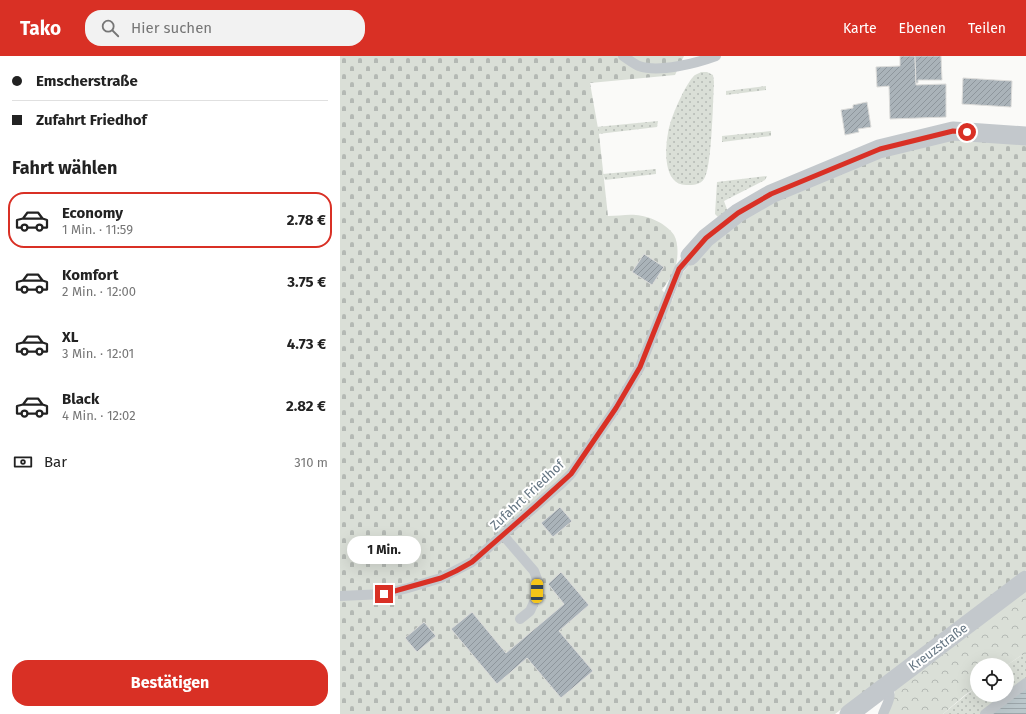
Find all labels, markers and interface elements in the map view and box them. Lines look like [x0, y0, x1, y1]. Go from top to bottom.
search box [85, 10, 365, 46]
text: Tako [20, 17, 61, 40]
icon: search [99, 17, 121, 39]
text: Hier suchen [131, 19, 212, 37]
text: Karte [843, 20, 877, 37]
text: Ebenen [899, 20, 946, 37]
text: Teilen [968, 20, 1006, 37]
text: Emscherstraße [36, 72, 138, 90]
text: Zufahrt Friedhof [36, 111, 147, 129]
route start [958, 123, 976, 141]
text: Fahrt wählen [12, 157, 117, 179]
icon: car [14, 202, 50, 238]
text: Economy [62, 204, 123, 222]
text: 2.78 € [287, 211, 326, 229]
text: 1 Min. · 11:59 [62, 222, 133, 237]
icon: car [14, 264, 50, 300]
text: Komfort [62, 266, 118, 284]
text: 3.75 € [287, 273, 326, 291]
text: 2 Min. · 12:00 [62, 284, 136, 299]
icon: car [14, 326, 50, 362]
text: XL [62, 328, 78, 346]
text: 4.73 € [287, 335, 326, 353]
text: 3 Min. · 12:01 [62, 346, 134, 361]
icon: car [14, 388, 50, 424]
text: Black [62, 390, 99, 408]
text: 2.82 € [286, 397, 326, 415]
text: 4 Min. · 12:02 [62, 408, 136, 423]
icon: cash [12, 451, 34, 473]
text: Bar [44, 453, 67, 471]
text: 310 m [294, 455, 328, 470]
street label: Zufahrt Friedhof [487, 456, 568, 533]
callout: 1 Min. [347, 536, 421, 564]
text: 1 Min. [367, 542, 401, 557]
car [531, 579, 543, 603]
route end [375, 585, 393, 603]
street label: Kreuzstraße [906, 620, 970, 674]
map controls [970, 658, 1014, 702]
button: locate [970, 658, 1014, 702]
button: Bestätigen [12, 660, 328, 706]

